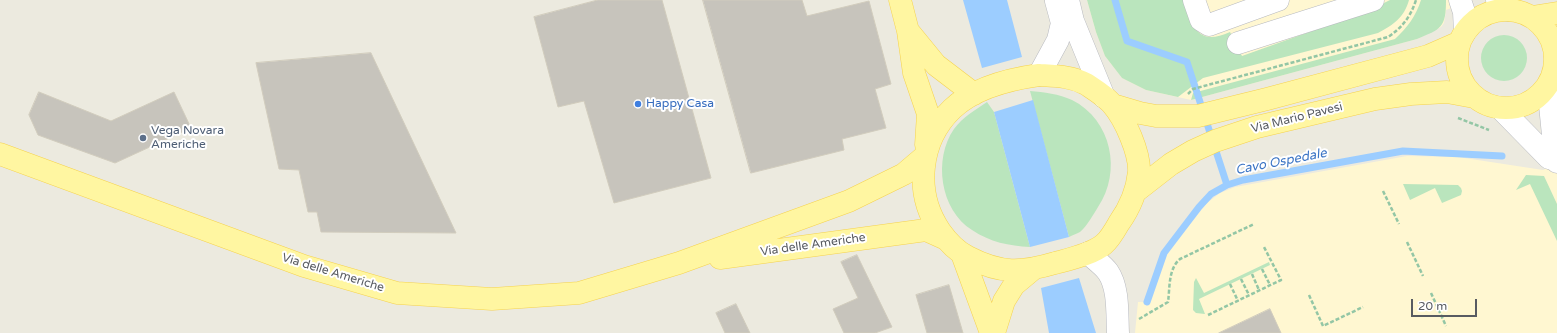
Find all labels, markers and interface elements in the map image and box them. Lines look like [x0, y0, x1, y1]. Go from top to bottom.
place label: Happy Casa [646, 97, 714, 111]
marker: Happy Casa [633, 99, 643, 109]
street label: Via Mario Pavesi [1250, 100, 1344, 136]
place label: Vega Novara Americhe [151, 124, 224, 152]
marker: Vega Novara Americhe [138, 133, 148, 143]
water label: Cavo Ospedale [1234, 146, 1328, 178]
street label: Via delle Americhe [759, 230, 867, 260]
street label: Via delle Americhe [280, 251, 386, 295]
scale bar [1413, 291, 1479, 317]
text: 20 m [1418, 299, 1447, 313]

